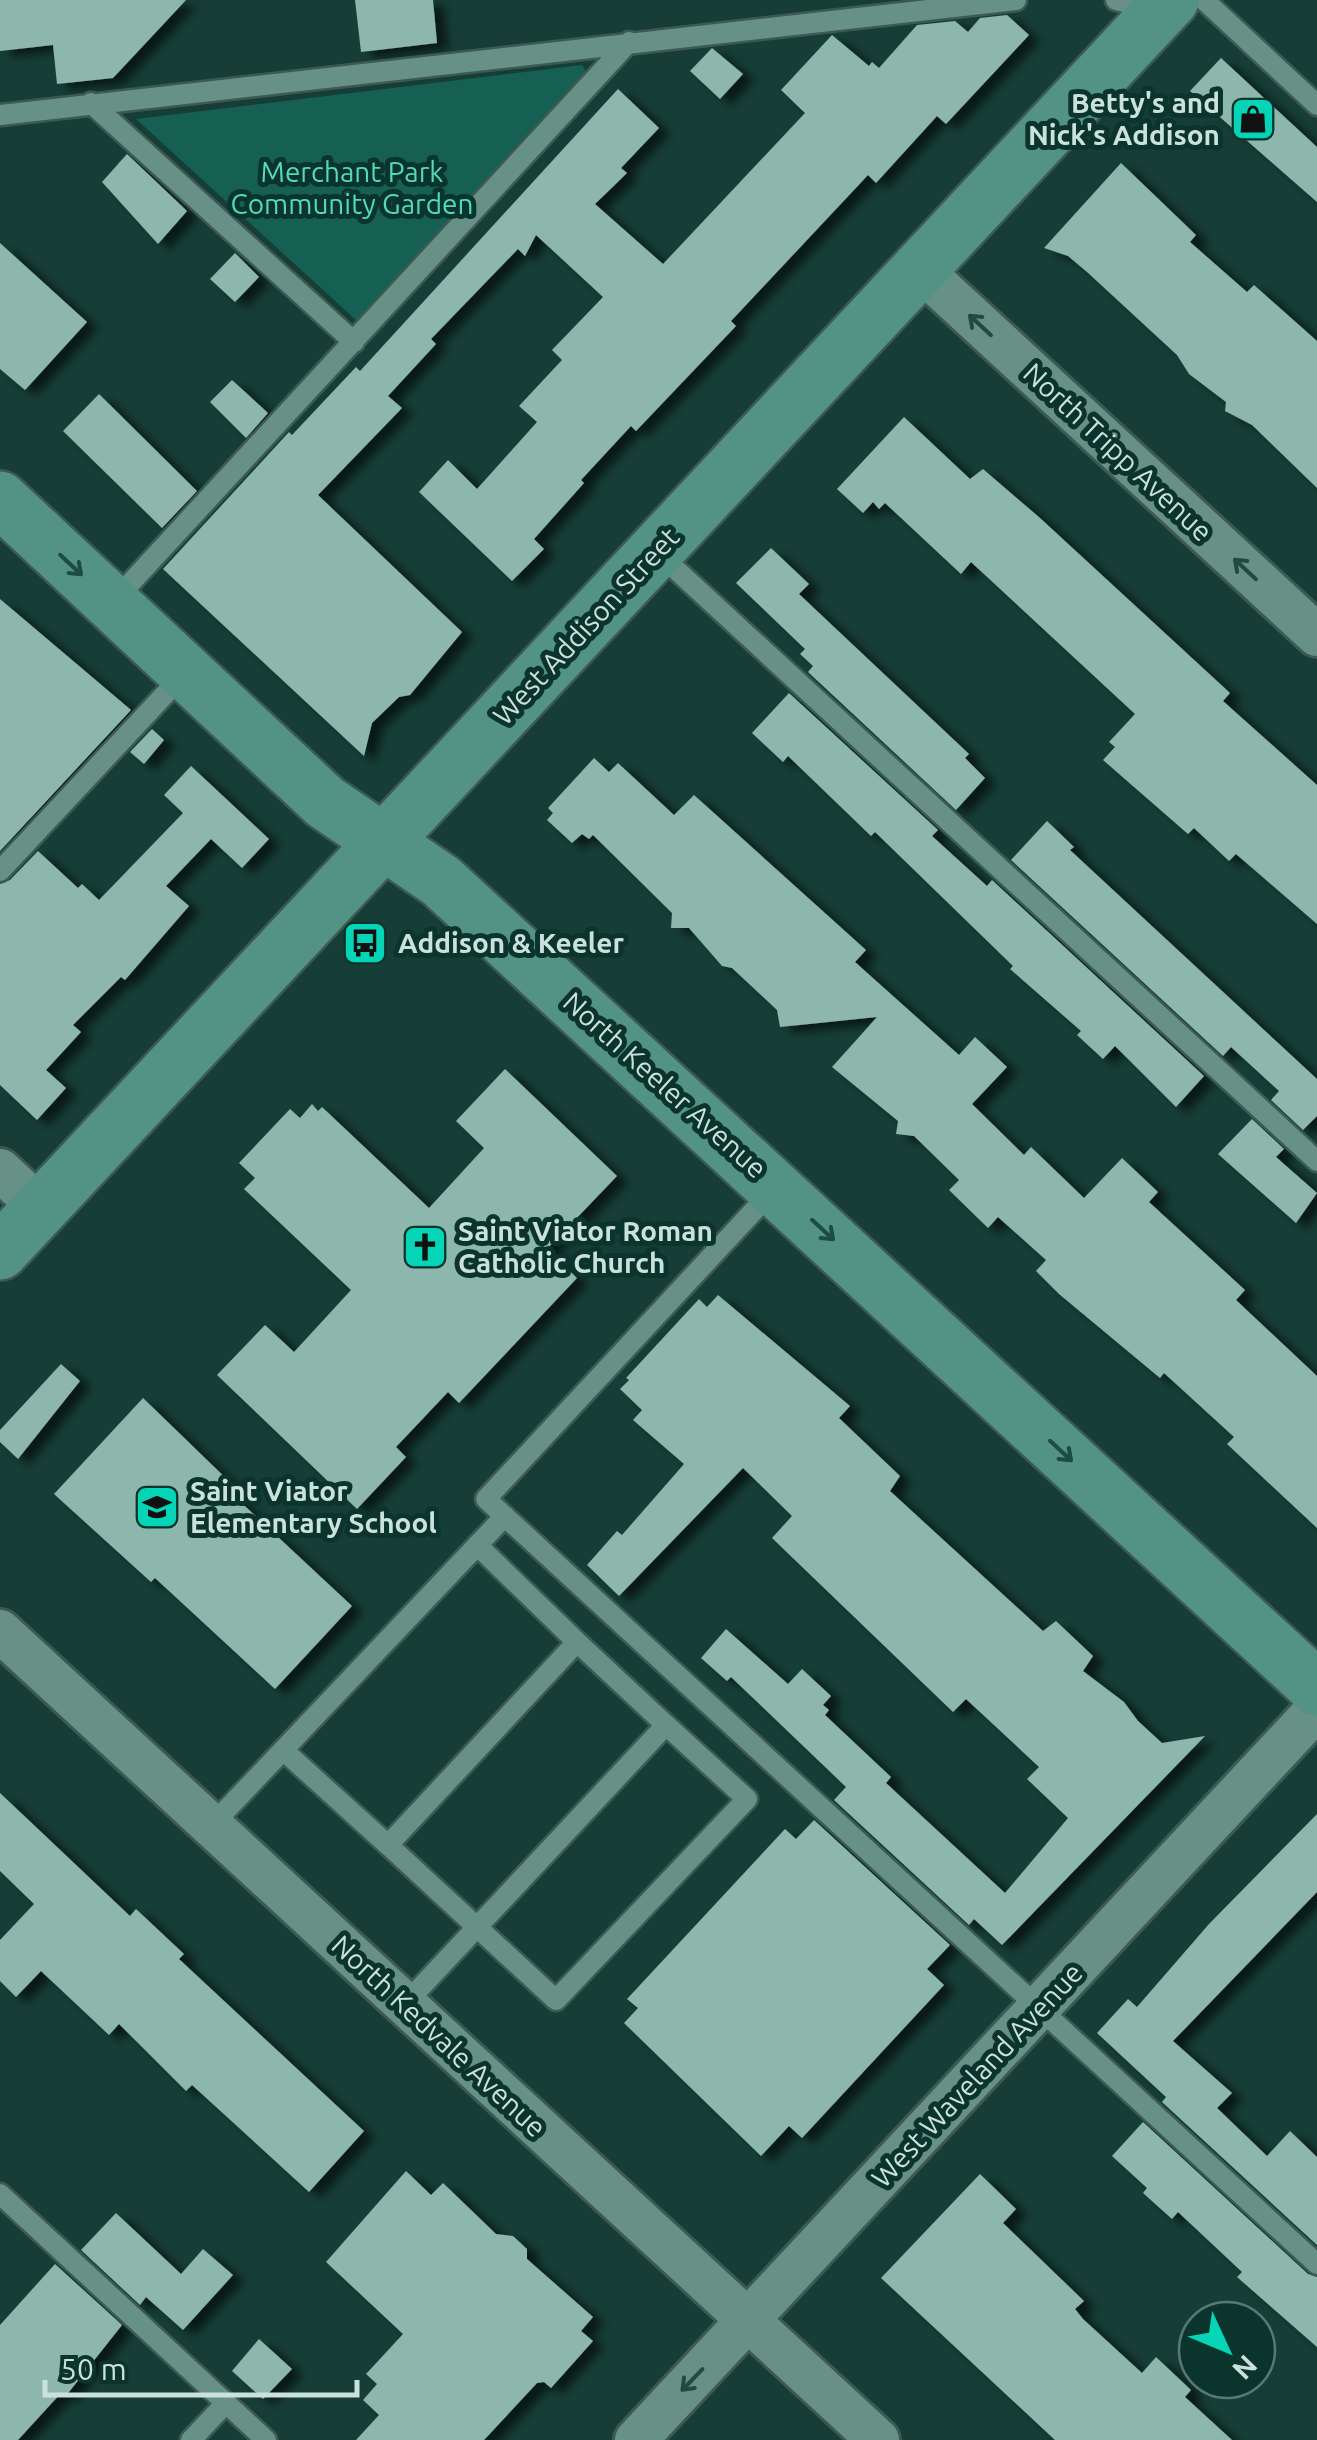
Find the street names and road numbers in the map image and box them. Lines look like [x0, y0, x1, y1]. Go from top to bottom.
street label: North Tripp Avenue [1018, 356, 1219, 547]
street label: West Addison Street [487, 521, 685, 730]
street label: North Keeler Avenue [558, 985, 773, 1184]
street label: North Kedvale Avenue [326, 1929, 552, 2143]
street label: West Waveland Avenue [865, 1957, 1088, 2193]

